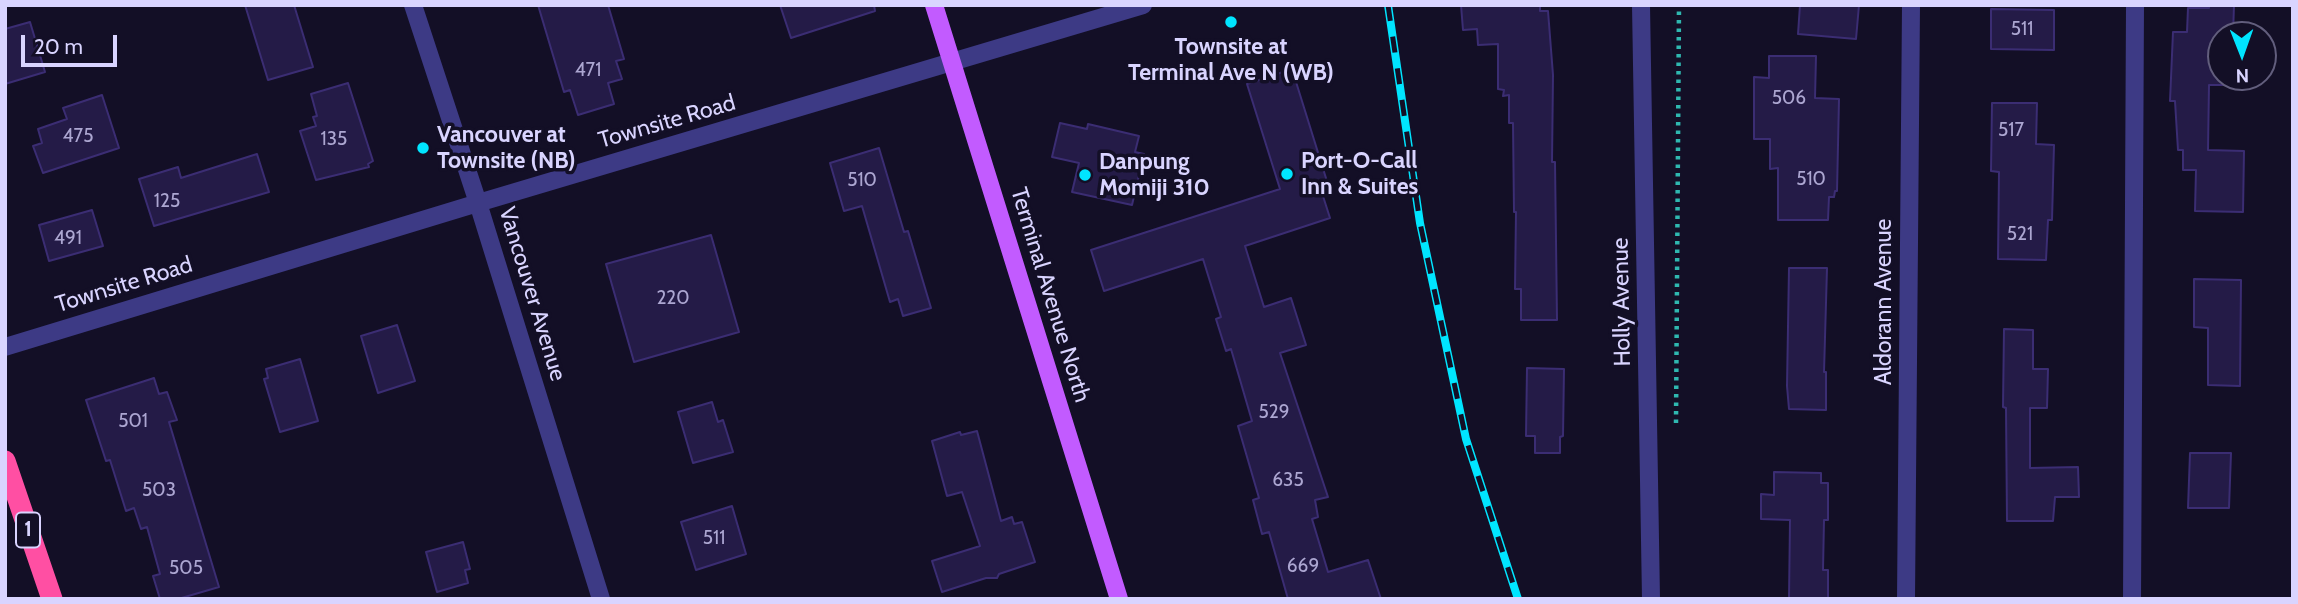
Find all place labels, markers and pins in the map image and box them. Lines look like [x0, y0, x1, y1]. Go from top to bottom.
marker: Townsite at Terminal Ave N (WB) [1223, 14, 1239, 30]
place label: Townsite at Terminal Ave N (WB) [1128, 33, 1334, 87]
place label: Vancouver at Townsite (NB) [437, 121, 576, 175]
marker: Vancouver at Townsite (NB) [415, 140, 431, 156]
place label: Port-O-Call Inn & Suites [1301, 147, 1418, 201]
place label: Danpung Momiji 310 [1099, 148, 1210, 202]
marker: Port-O-Call Inn & Suites [1279, 166, 1295, 182]
marker: Danpung Momiji 310 [1077, 167, 1093, 183]

